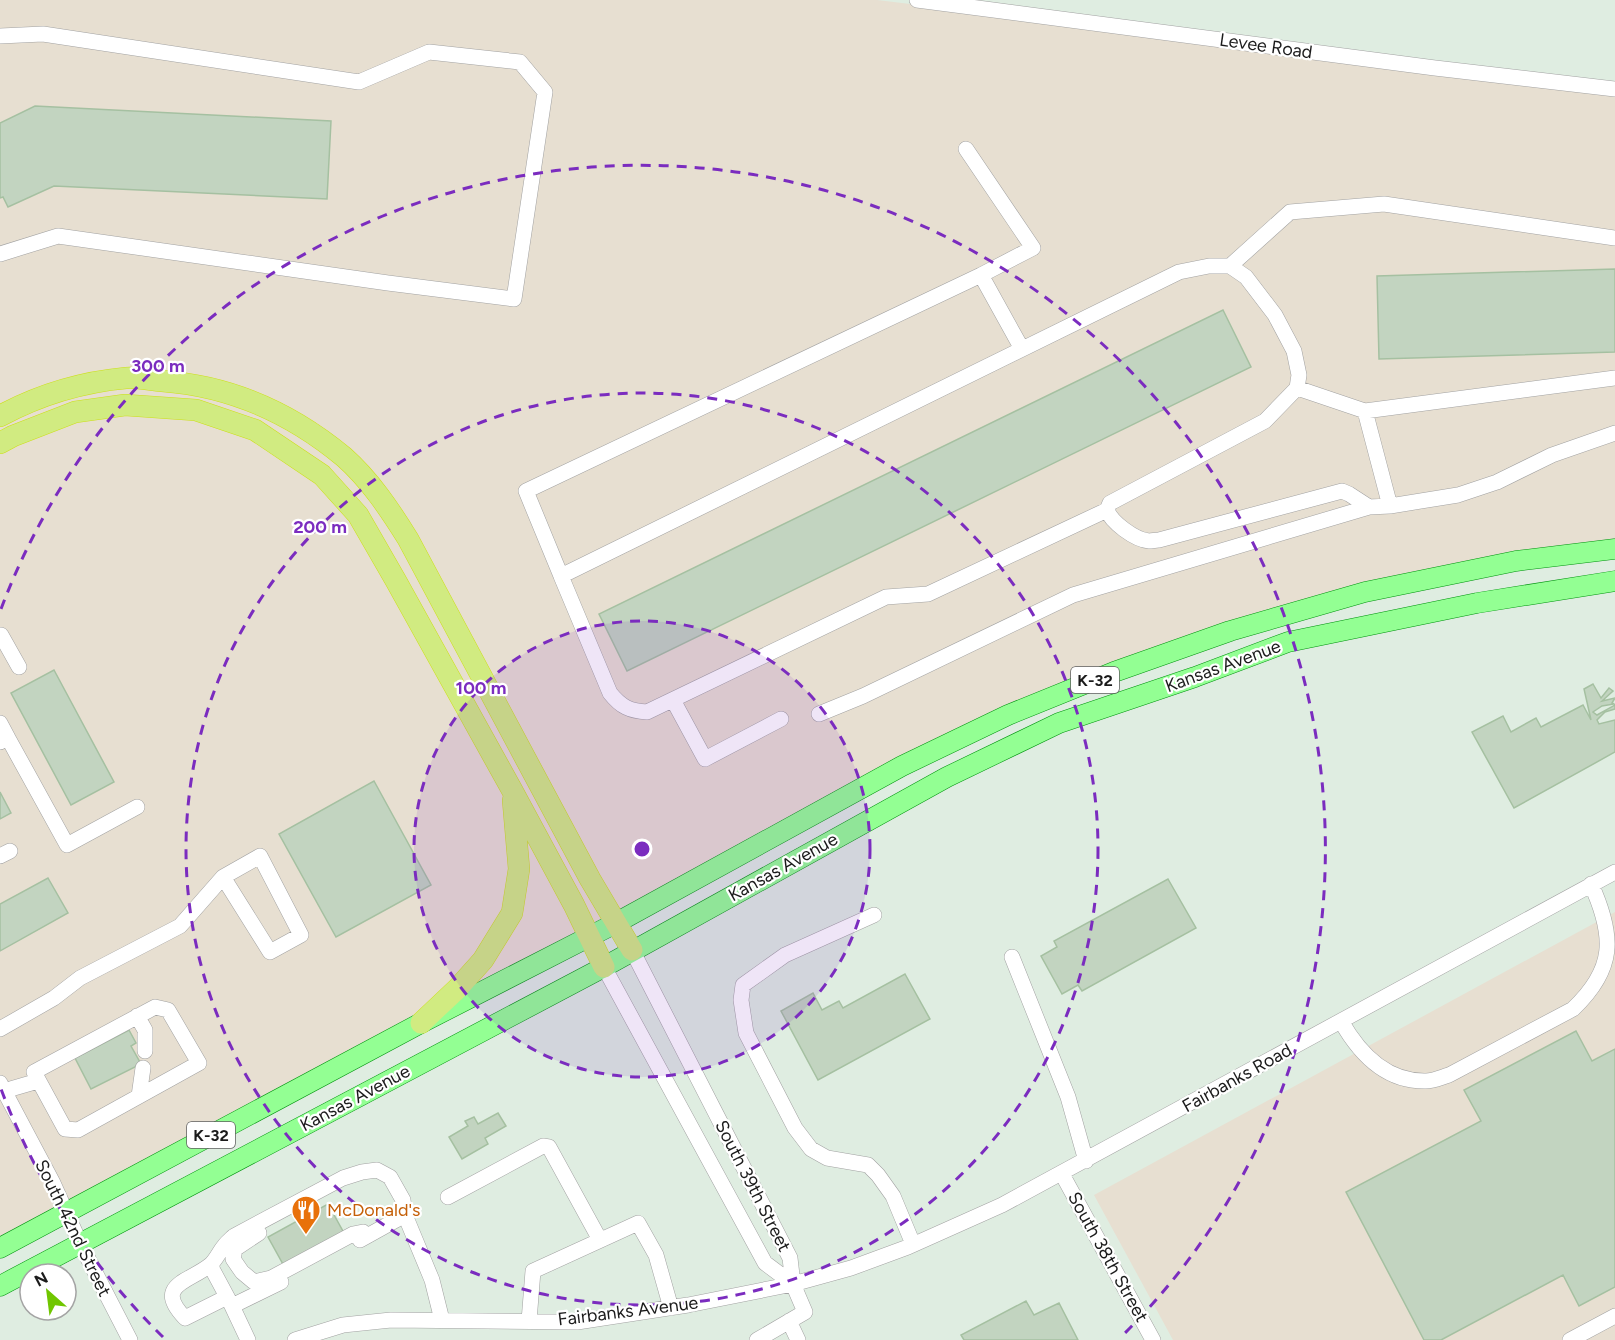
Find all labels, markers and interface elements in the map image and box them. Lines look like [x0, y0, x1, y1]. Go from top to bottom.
street label: Levee Road [1218, 29, 1314, 63]
text: 300 m [131, 355, 185, 377]
text: 200 m [293, 516, 347, 538]
street label: Kansas Avenue [1162, 635, 1284, 697]
road number: K-32 [1071, 667, 1119, 693]
text: 100 m [456, 677, 506, 699]
street label: Kansas Avenue [725, 828, 842, 906]
centre of rings [632, 839, 652, 859]
street label: Fairbanks Road [1178, 1039, 1296, 1117]
street label: Kansas Avenue [296, 1060, 414, 1136]
street label: South 39th Street [710, 1117, 796, 1256]
road number: K-32 [187, 1122, 235, 1148]
street label: South 42nd Street [30, 1156, 116, 1300]
street label: South 38th Street [1063, 1188, 1153, 1326]
restaurant icon: McDonald's [290, 1194, 322, 1236]
place label: McDonald's [327, 1199, 421, 1221]
north arrow [18, 1262, 78, 1322]
text: N [31, 1268, 51, 1290]
street label: Fairbanks Avenue [557, 1291, 700, 1331]

